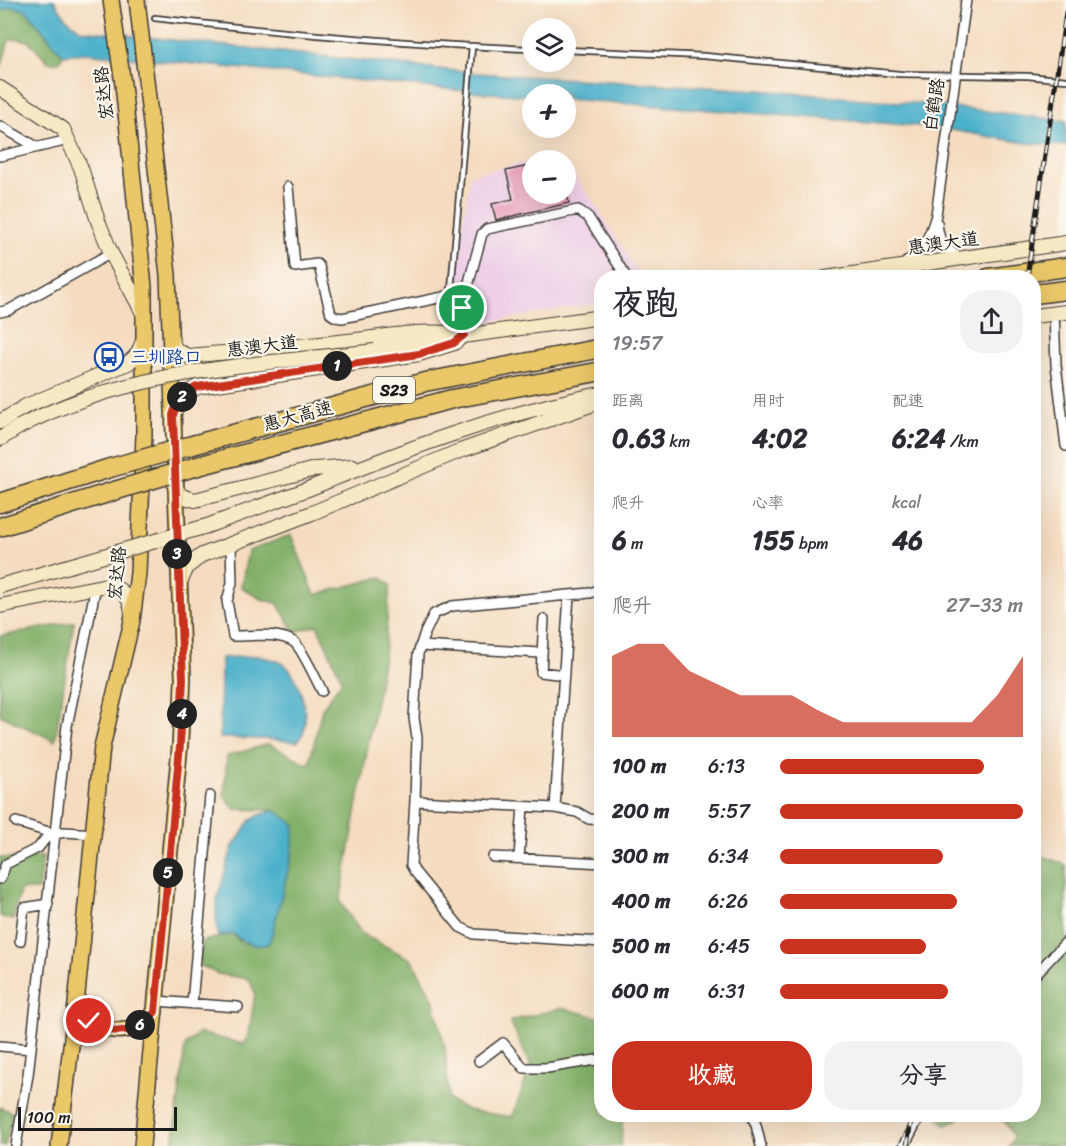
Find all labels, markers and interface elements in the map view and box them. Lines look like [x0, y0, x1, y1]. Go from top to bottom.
map controls [522, 18, 576, 204]
button: layers [522, 18, 576, 72]
street label: 宏达路 [85, 64, 123, 122]
street label: 白鹤路 [914, 76, 954, 134]
button: + [522, 84, 576, 138]
button: − [522, 150, 576, 204]
street label: 惠澳大道 [905, 222, 981, 264]
text: 夜跑 [612, 274, 678, 332]
pin [436, 282, 487, 333]
button: share [960, 290, 1023, 353]
icon: arrive [445, 291, 478, 324]
street label: 惠澳大道 [224, 326, 300, 366]
text: 19:57 [612, 326, 663, 361]
bus stop icon: 三圳路口 [93, 341, 125, 373]
place label: 三圳路口 [130, 341, 202, 373]
pin: 1 [322, 351, 352, 381]
text: 1 [334, 351, 340, 380]
road number: S23 [373, 377, 415, 403]
pin: 2 [167, 382, 197, 412]
text: 2 [177, 382, 187, 411]
text: 距离 [612, 386, 644, 415]
text: 用时 [752, 386, 784, 415]
text: 配速 [892, 386, 924, 415]
street label: 惠大高速 [259, 391, 337, 441]
text: 0.63 [612, 415, 665, 461]
text: 4:02 [752, 415, 808, 461]
text: 6:24 [892, 415, 946, 461]
text: km [665, 427, 690, 456]
text: /km [946, 427, 979, 456]
text: 爬升 [612, 488, 644, 517]
text: 心率 [752, 488, 784, 517]
text: kcal [892, 488, 921, 517]
text: 6 [612, 517, 627, 563]
text: 155 [752, 517, 795, 563]
text: 46 [892, 517, 923, 563]
text: m [627, 529, 643, 558]
text: bpm [795, 529, 829, 558]
pin: 3 [162, 539, 192, 569]
text: 3 [173, 539, 181, 568]
street label: 宏达路 [99, 545, 135, 601]
text: 爬升 [612, 588, 652, 623]
text: 27–33 m [946, 588, 1023, 623]
pin: 4 [167, 699, 197, 729]
text: 4 [177, 699, 187, 728]
text: 100 m [612, 749, 666, 784]
text: 6:13 [708, 749, 745, 784]
text: 200 m [612, 794, 669, 829]
text: 5:57 [708, 794, 750, 829]
text: 300 m [612, 839, 669, 874]
text: 6:34 [708, 839, 749, 874]
pin: 5 [153, 858, 183, 888]
text: 5 [163, 858, 173, 887]
text: 400 m [612, 884, 670, 919]
text: 6:26 [708, 884, 748, 919]
text: 500 m [612, 929, 670, 964]
text: 6:45 [708, 929, 750, 964]
text: 600 m [612, 974, 669, 1009]
text: 6:31 [708, 974, 745, 1009]
pin [63, 995, 114, 1046]
icon: check [72, 1004, 105, 1037]
pin: 6 [125, 1010, 155, 1040]
text: 6 [135, 1010, 145, 1039]
button: 收藏 [612, 1041, 812, 1110]
button: 分享 [824, 1041, 1023, 1110]
text: 100 m [27, 1103, 71, 1132]
scale bar [18, 1104, 177, 1132]

